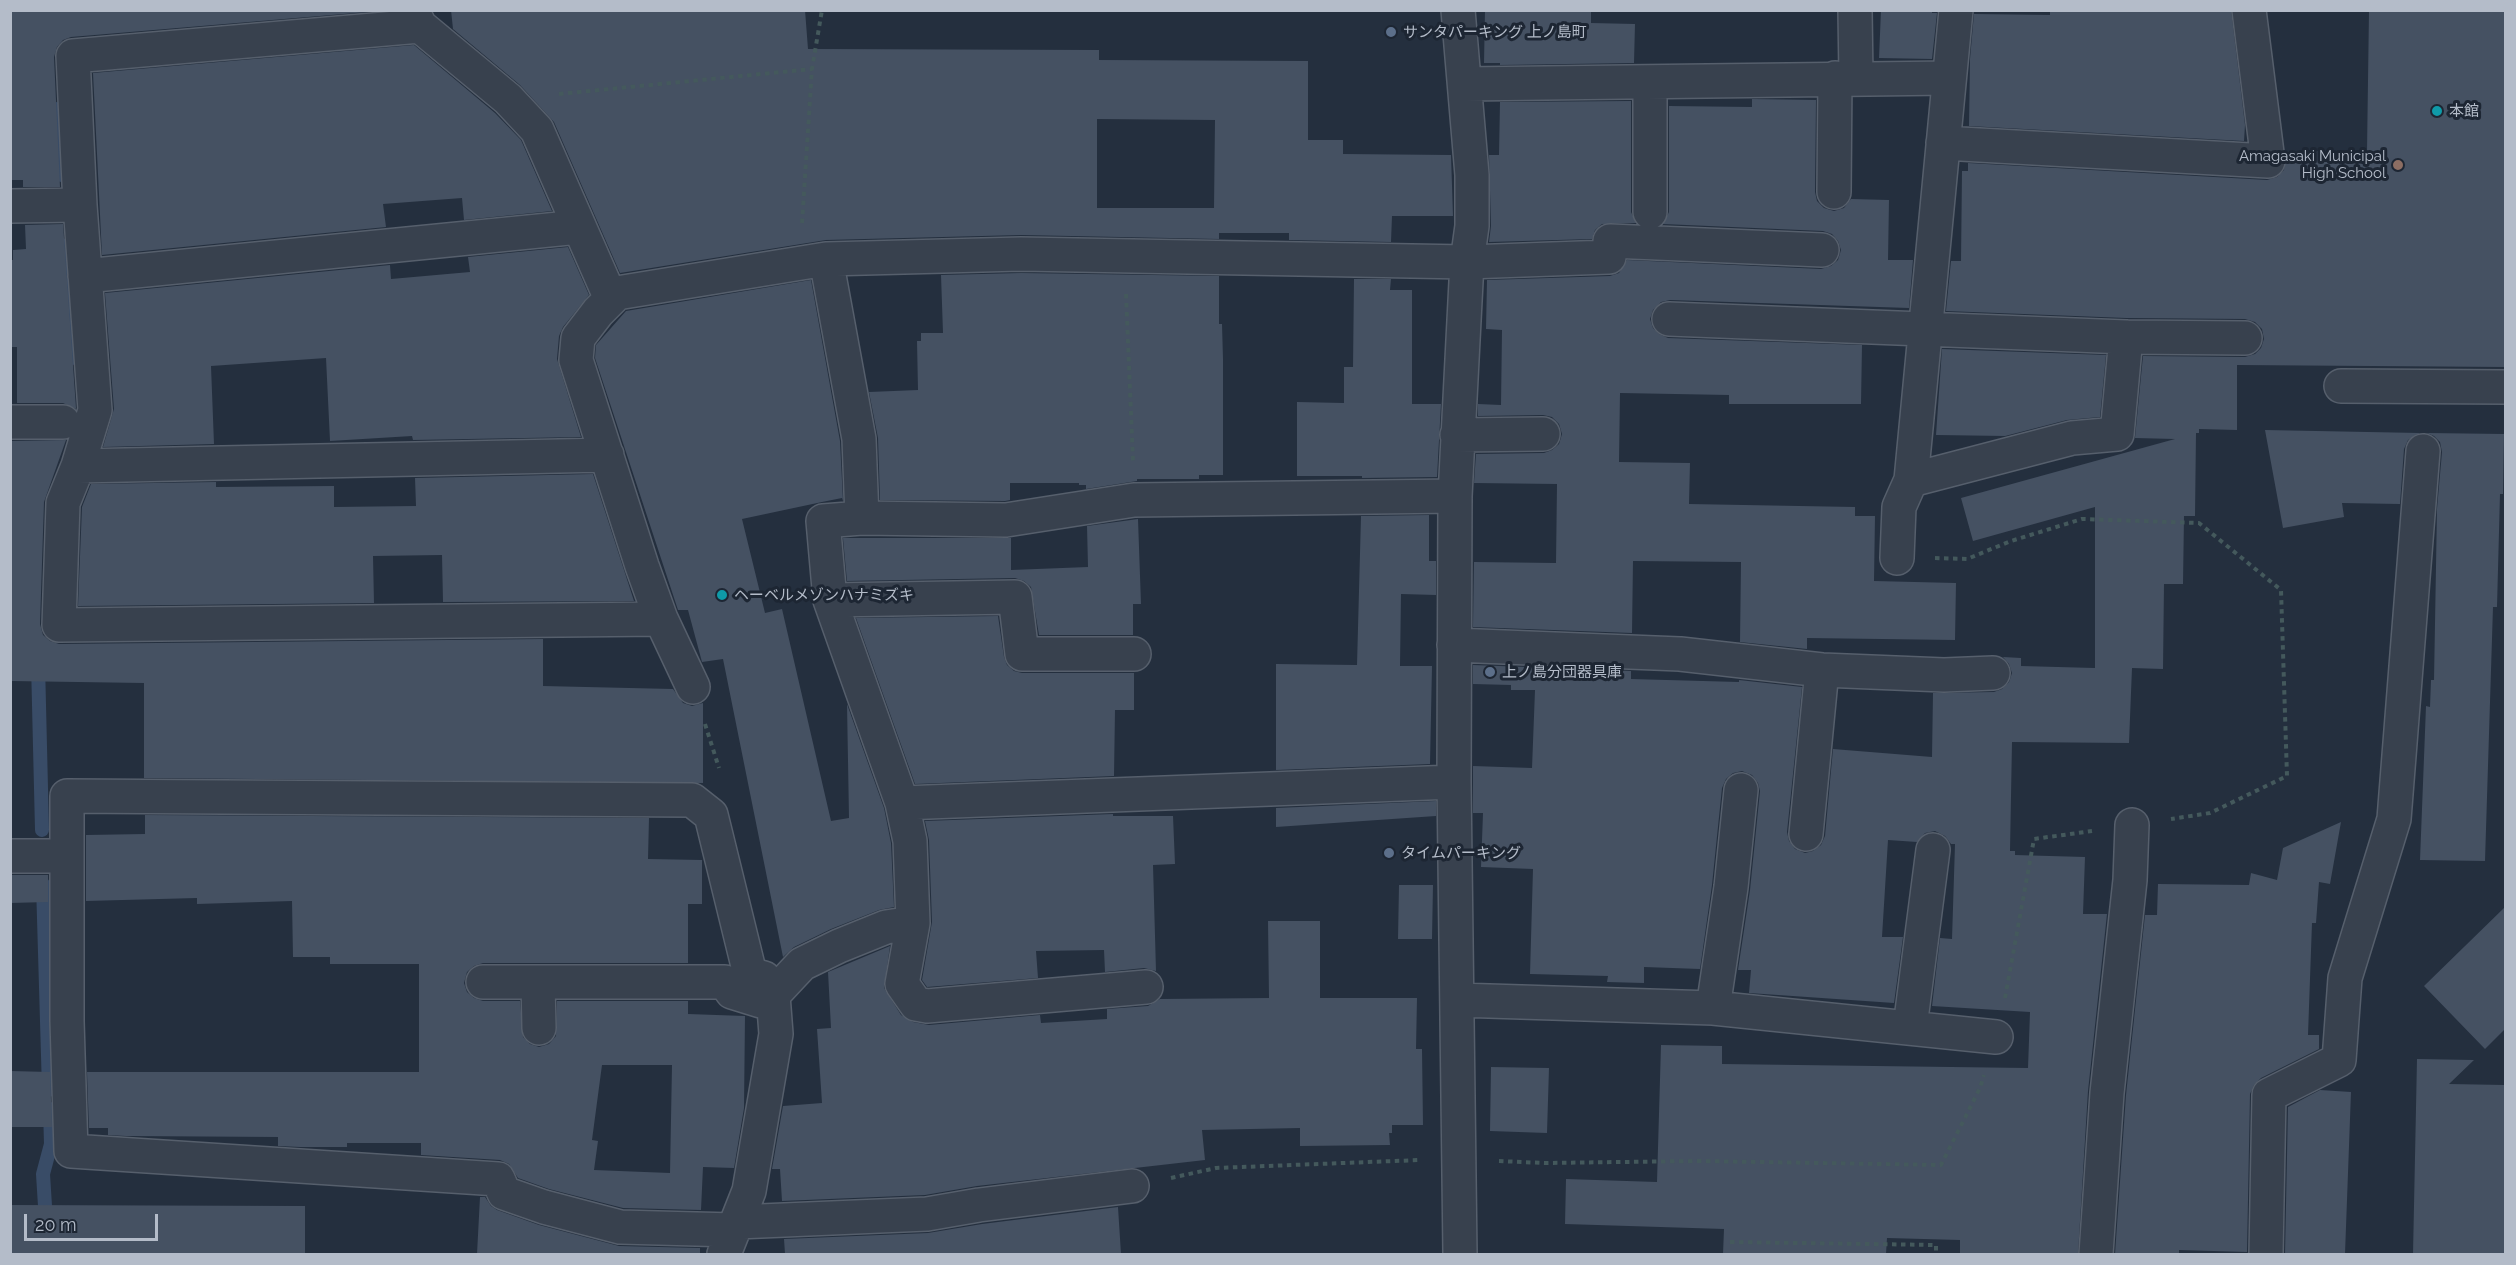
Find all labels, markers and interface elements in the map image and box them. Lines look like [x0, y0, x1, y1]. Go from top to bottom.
place label: サンタパーキング 上ノ島町 [1403, 23, 1587, 41]
marker: サンタパーキング 上ノ島町 [1384, 25, 1398, 39]
place label: 本館 [2449, 102, 2479, 120]
marker: 本館 [2430, 104, 2444, 118]
place label: Amagasaki Municipal High School [2239, 147, 2386, 182]
marker: Amagasaki Municipal High School [2391, 158, 2405, 172]
place label: ヘーベルメゾンハナミズキ [734, 586, 914, 604]
marker: ヘーベルメゾンハナミズキ [715, 588, 729, 602]
place label: 上ノ島分団器具庫 [1502, 663, 1622, 681]
marker: 上ノ島分団器具庫 [1483, 665, 1497, 679]
place label: タイムパーキング [1401, 844, 1521, 862]
marker: タイムパーキング [1382, 846, 1396, 860]
scale bar [27, 1202, 160, 1240]
text: 20 m [35, 1214, 77, 1235]

